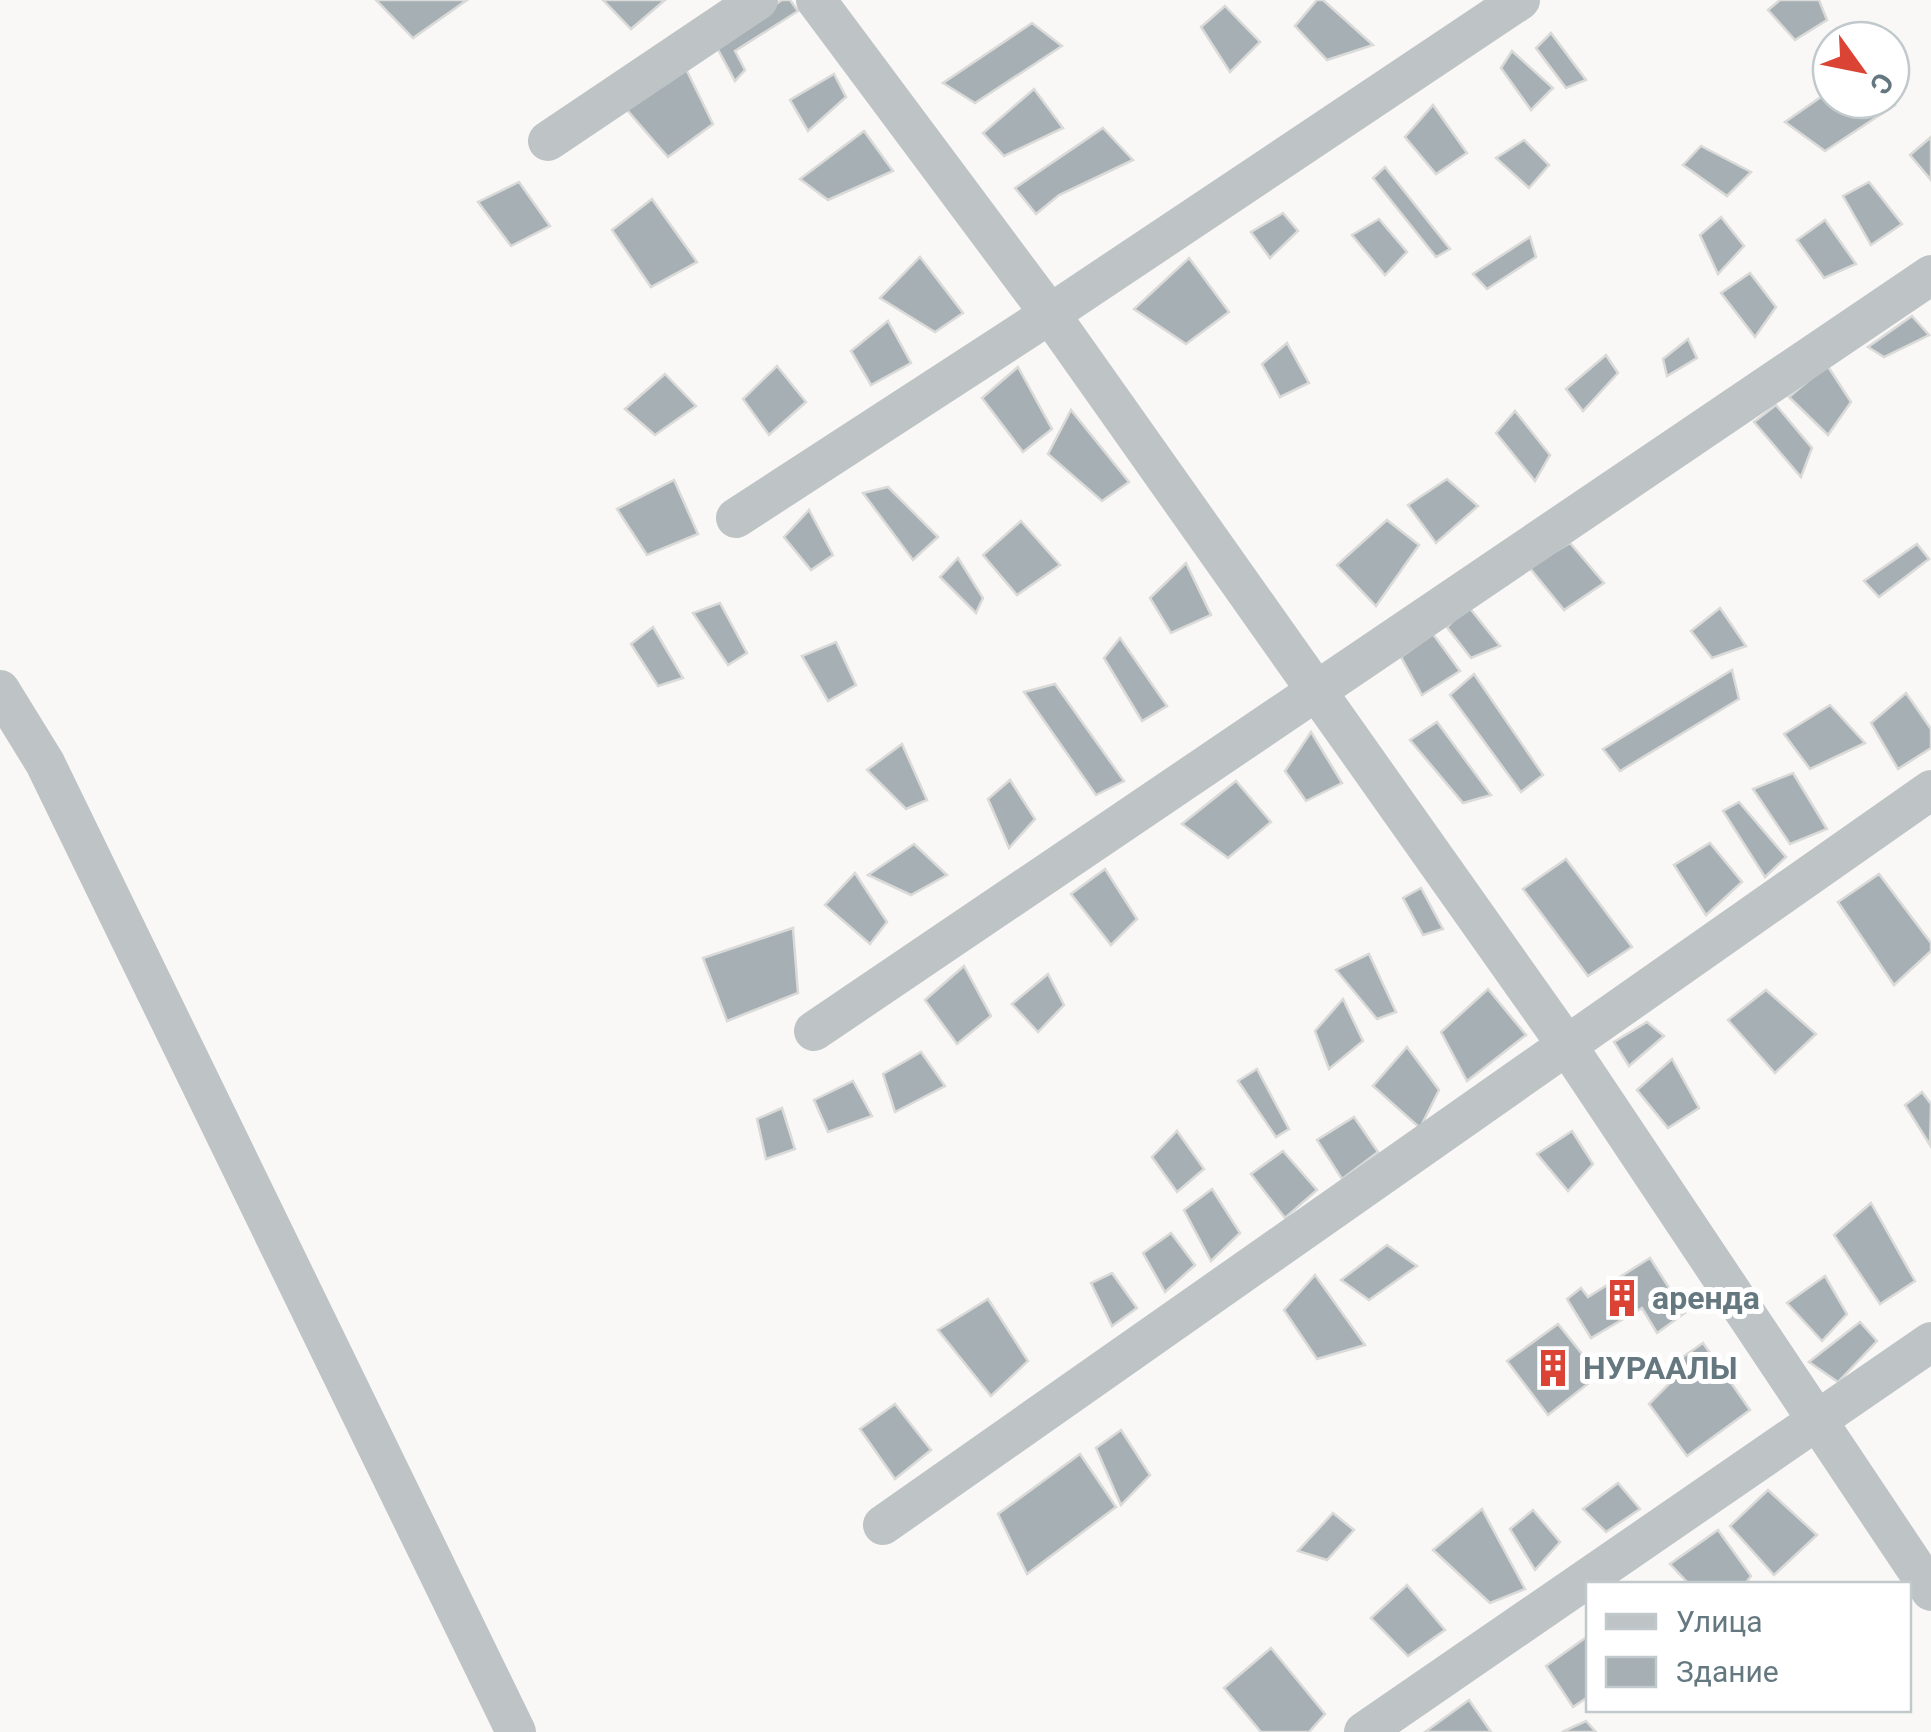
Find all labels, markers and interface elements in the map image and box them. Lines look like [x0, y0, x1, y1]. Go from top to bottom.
north arrow [1811, 20, 1911, 120]
text: С [1863, 67, 1900, 100]
building icon: аренда [1601, 1277, 1643, 1319]
place label: аренда [1652, 1279, 1760, 1317]
building icon: НУРААЛЫ [1532, 1347, 1574, 1389]
place label: НУРААЛЫ [1583, 1349, 1738, 1387]
legend [1586, 1582, 1911, 1712]
text: Улица [1676, 1604, 1763, 1639]
text: Здание [1676, 1654, 1779, 1689]

